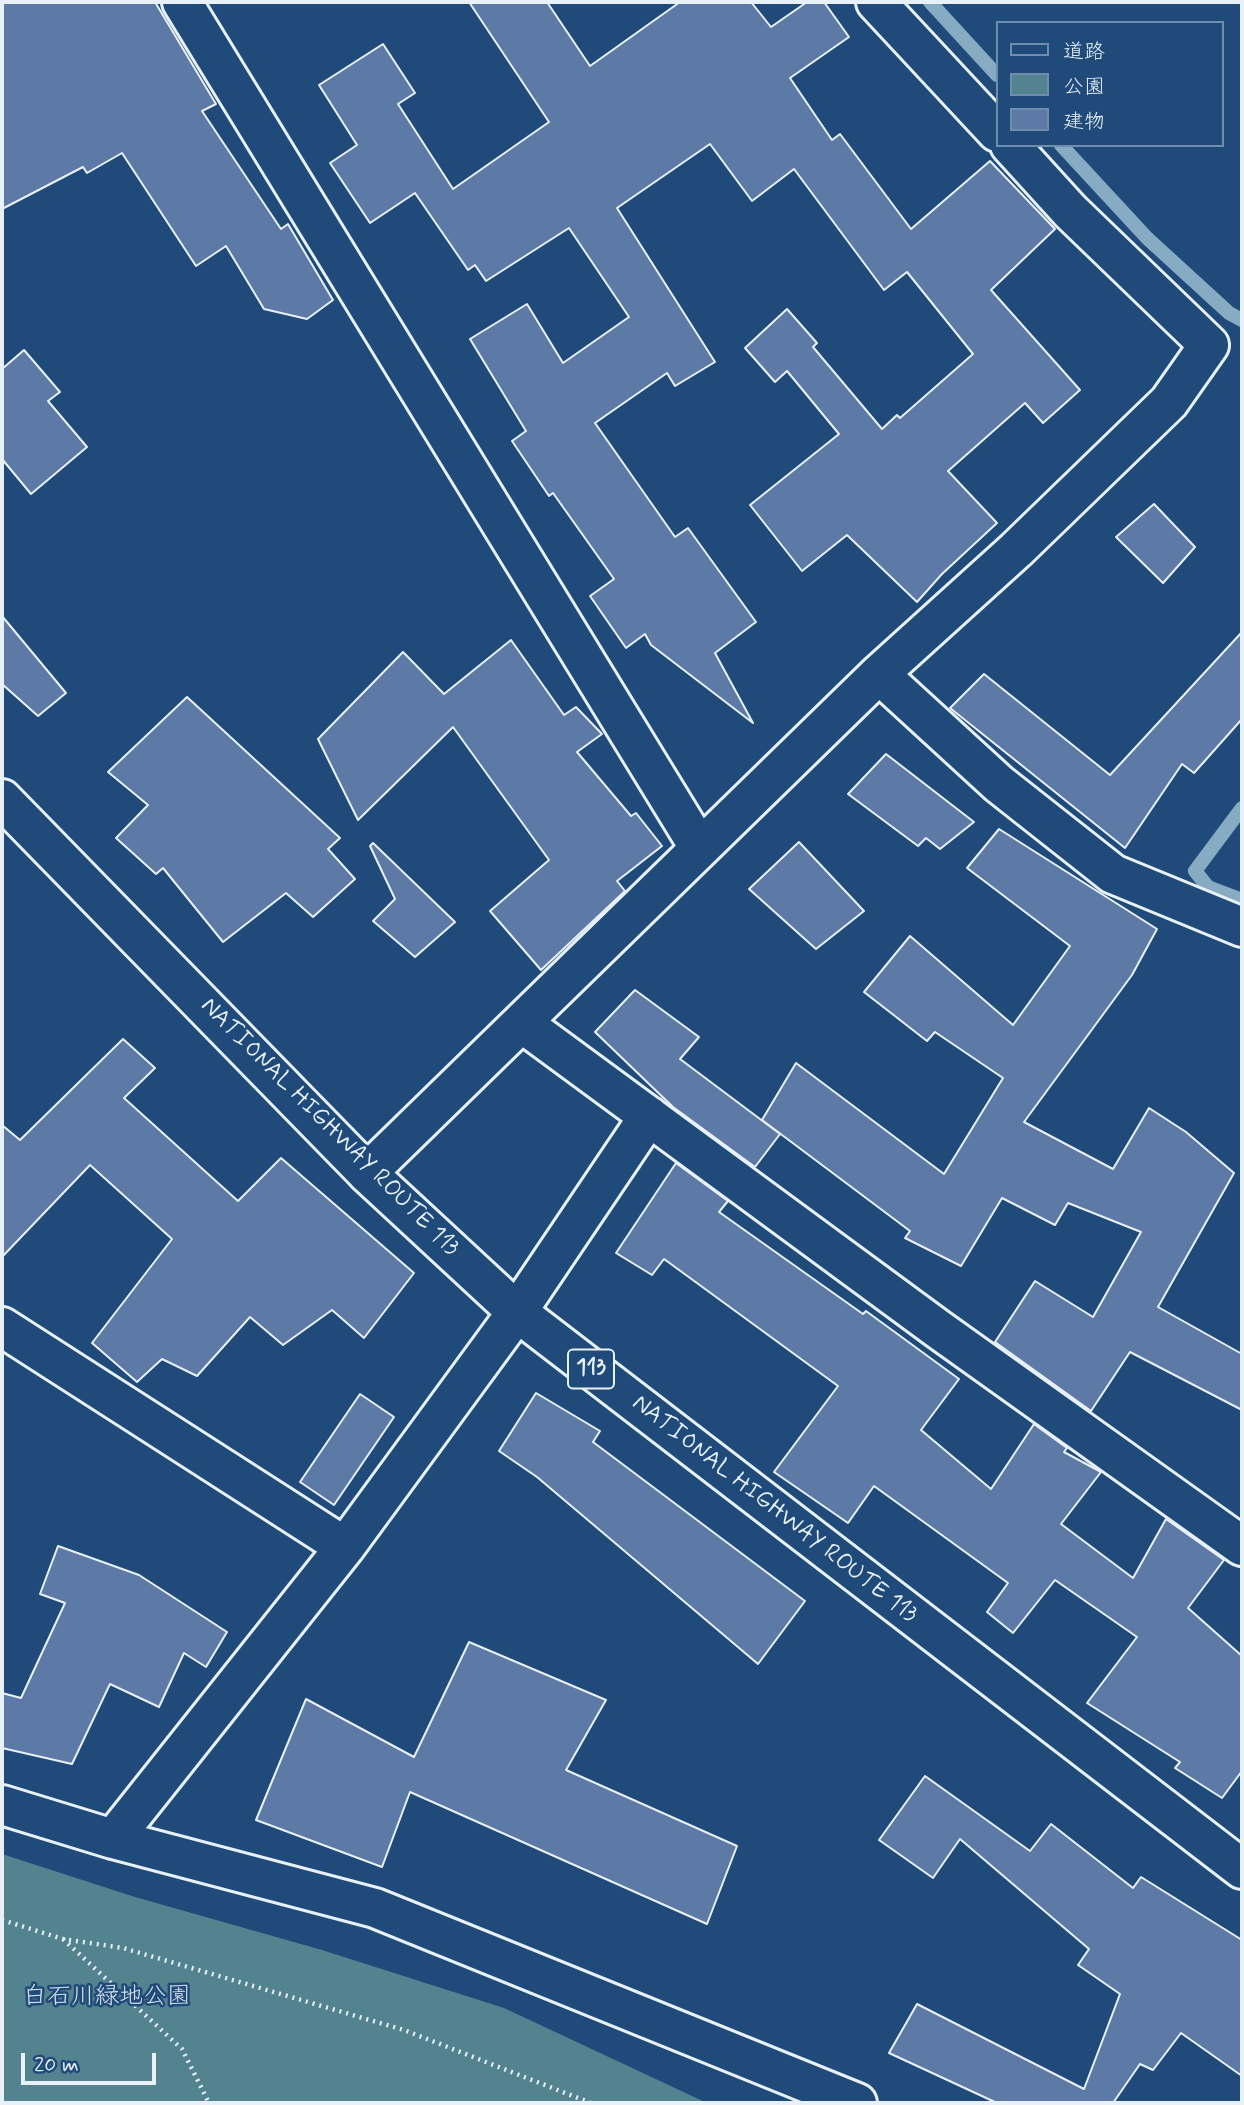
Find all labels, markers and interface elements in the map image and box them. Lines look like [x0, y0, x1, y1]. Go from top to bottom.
legend [996, 21, 1223, 147]
text: 道路 [1063, 38, 1105, 66]
text: 公園 [1063, 73, 1105, 101]
text: 建物 [1063, 108, 1105, 136]
street label: NATIONAL HIGHWAY ROUTE 113 [194, 993, 464, 1263]
road number: 113 [568, 1350, 614, 1388]
street label: NATIONAL HIGHWAY ROUTE 113 [626, 1390, 922, 1630]
park label: 白石川緑地公園 [23, 1984, 191, 2012]
scale bar [24, 2038, 159, 2082]
text: 20 m [34, 2051, 79, 2079]

